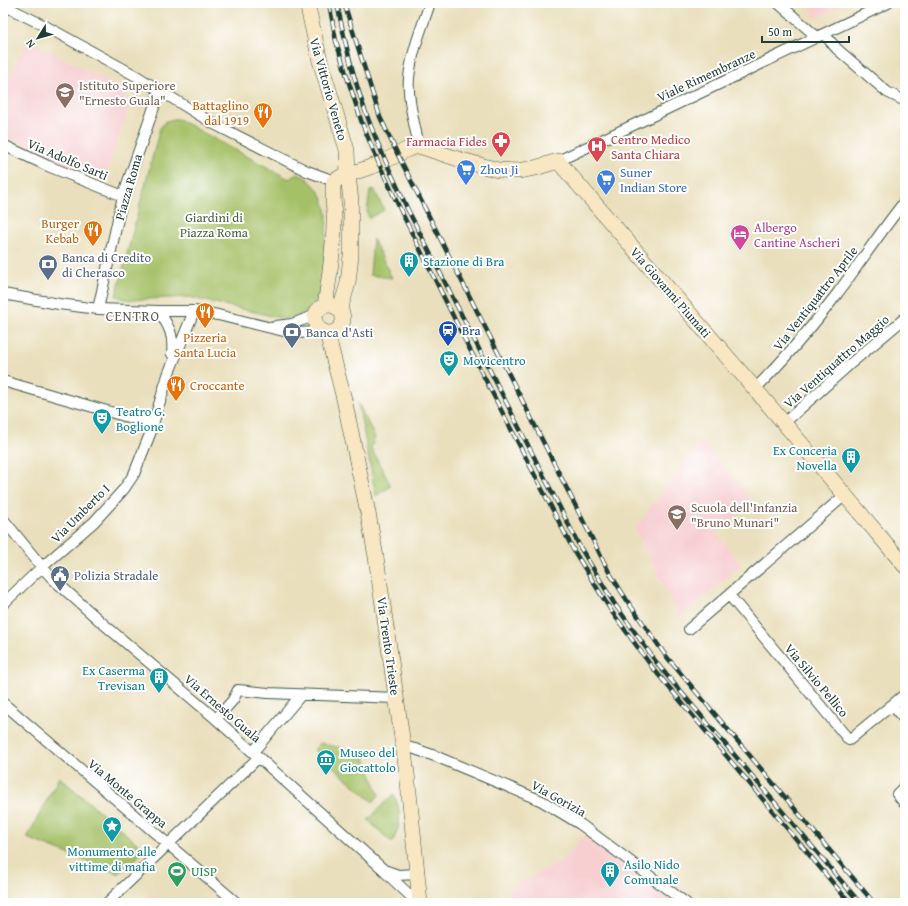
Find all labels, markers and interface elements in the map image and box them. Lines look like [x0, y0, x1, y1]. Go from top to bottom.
north arrow [18, 18, 58, 58]
scale bar [762, 18, 849, 44]
text: 50 m [768, 23, 792, 40]
text: N [21, 36, 39, 52]
street label: Via Vittorio Veneto [305, 36, 352, 143]
street label: Viale Rimembranze [654, 44, 759, 107]
place label: Istituto Superiore "Ernesto Guala" [79, 76, 176, 110]
school or university icon: Istituto Superiore "Ernesto Guala" [54, 81, 76, 109]
place label: Battaglino dal 1919 [192, 96, 249, 130]
restaurant icon: Battaglino dal 1919 [252, 101, 274, 129]
pharmacy icon: Farmacia Fides [490, 130, 512, 158]
place label: Centro Medico Santa Chiara [611, 130, 691, 164]
place label: Farmacia Fides [406, 132, 487, 151]
street label: Via Adolfo Sarti [24, 134, 111, 185]
hospital icon: Centro Medico Santa Chiara [586, 135, 608, 163]
street label: Piazza Roma [110, 151, 147, 222]
supermarket icon: Zhou Ji [455, 158, 477, 186]
place label: Zhou Ji [480, 160, 519, 179]
place label: Suner Indian Store [620, 163, 687, 197]
supermarket icon: Suner Indian Store [595, 168, 617, 196]
park label: Giardini di Piazza Roma [180, 208, 249, 242]
place label: Burger Kebab [41, 214, 80, 248]
place label: Albergo Cantine Ascheri [754, 218, 840, 252]
restaurant icon: Burger Kebab [82, 219, 104, 247]
hotel icon: Albergo Cantine Ascheri [729, 223, 751, 251]
street label: Via Ventiquattro Aprile [768, 242, 862, 355]
street label: Via Giovanni Piumati [626, 243, 716, 342]
place label: Banca di Credito di Cherasco [62, 248, 152, 282]
building icon: Stazione di Bra [398, 250, 420, 278]
place label: Stazione di Bra [423, 252, 505, 271]
bank icon: Banca di Credito di Cherasco [37, 253, 59, 281]
restaurant icon: Pizzeria Santa Lucia [194, 301, 216, 329]
district label: CENTRO [106, 306, 160, 326]
street label: Via Ventiquattro Maggio [779, 310, 894, 413]
station icon: Bra [437, 319, 459, 347]
bank icon: Banca d'Asti [281, 321, 303, 349]
place label: Bra [462, 321, 482, 340]
place label: Banca d'Asti [306, 323, 374, 342]
place label: Pizzeria Santa Lucia [174, 328, 237, 362]
theatre icon: Movicentro [438, 349, 460, 377]
place label: Movicentro [463, 351, 526, 370]
restaurant icon: Croccante [165, 374, 187, 402]
place label: Croccante [190, 376, 245, 395]
place label: Teatro G. Boglione [116, 402, 165, 436]
theatre icon: Teatro G. Boglione [91, 407, 113, 435]
place label: Ex Conceria Novella [773, 441, 838, 475]
building icon: Ex Conceria Novella [840, 446, 862, 474]
street label: Via Umberto I [47, 480, 114, 547]
place label: Scuola dell'Infanzia "Bruno Munari" [691, 498, 798, 532]
school or university icon: Scuola dell'Infanzia "Bruno Munari" [666, 503, 688, 531]
public building icon: Polizia Stradale [49, 564, 71, 592]
place label: Polizia Stradale [74, 566, 158, 585]
street label: Via Trento Trieste [372, 596, 405, 697]
street label: Via Silvio Pellico [780, 639, 853, 722]
place label: Ex Caserma Trevisan [82, 661, 146, 695]
building icon: Ex Caserma Trevisan [148, 666, 170, 694]
street label: Via Ernesto Guala [180, 670, 266, 748]
place label: Museo del Giocattolo [340, 743, 396, 777]
museum icon: Museo del Giocattolo [315, 748, 337, 776]
street label: Via Monte Grappa [84, 754, 172, 833]
street label: Via Gorizia [528, 776, 590, 822]
place icon: Monumento alle vittime di mafia [101, 815, 123, 843]
place label: Monumento alle vittime di mafia [67, 842, 157, 876]
place label: Asilo Nido Comunale [624, 855, 680, 889]
sports icon: UISP [166, 860, 188, 888]
building icon: Asilo Nido Comunale [599, 860, 621, 888]
place label: UISP [191, 862, 217, 881]

